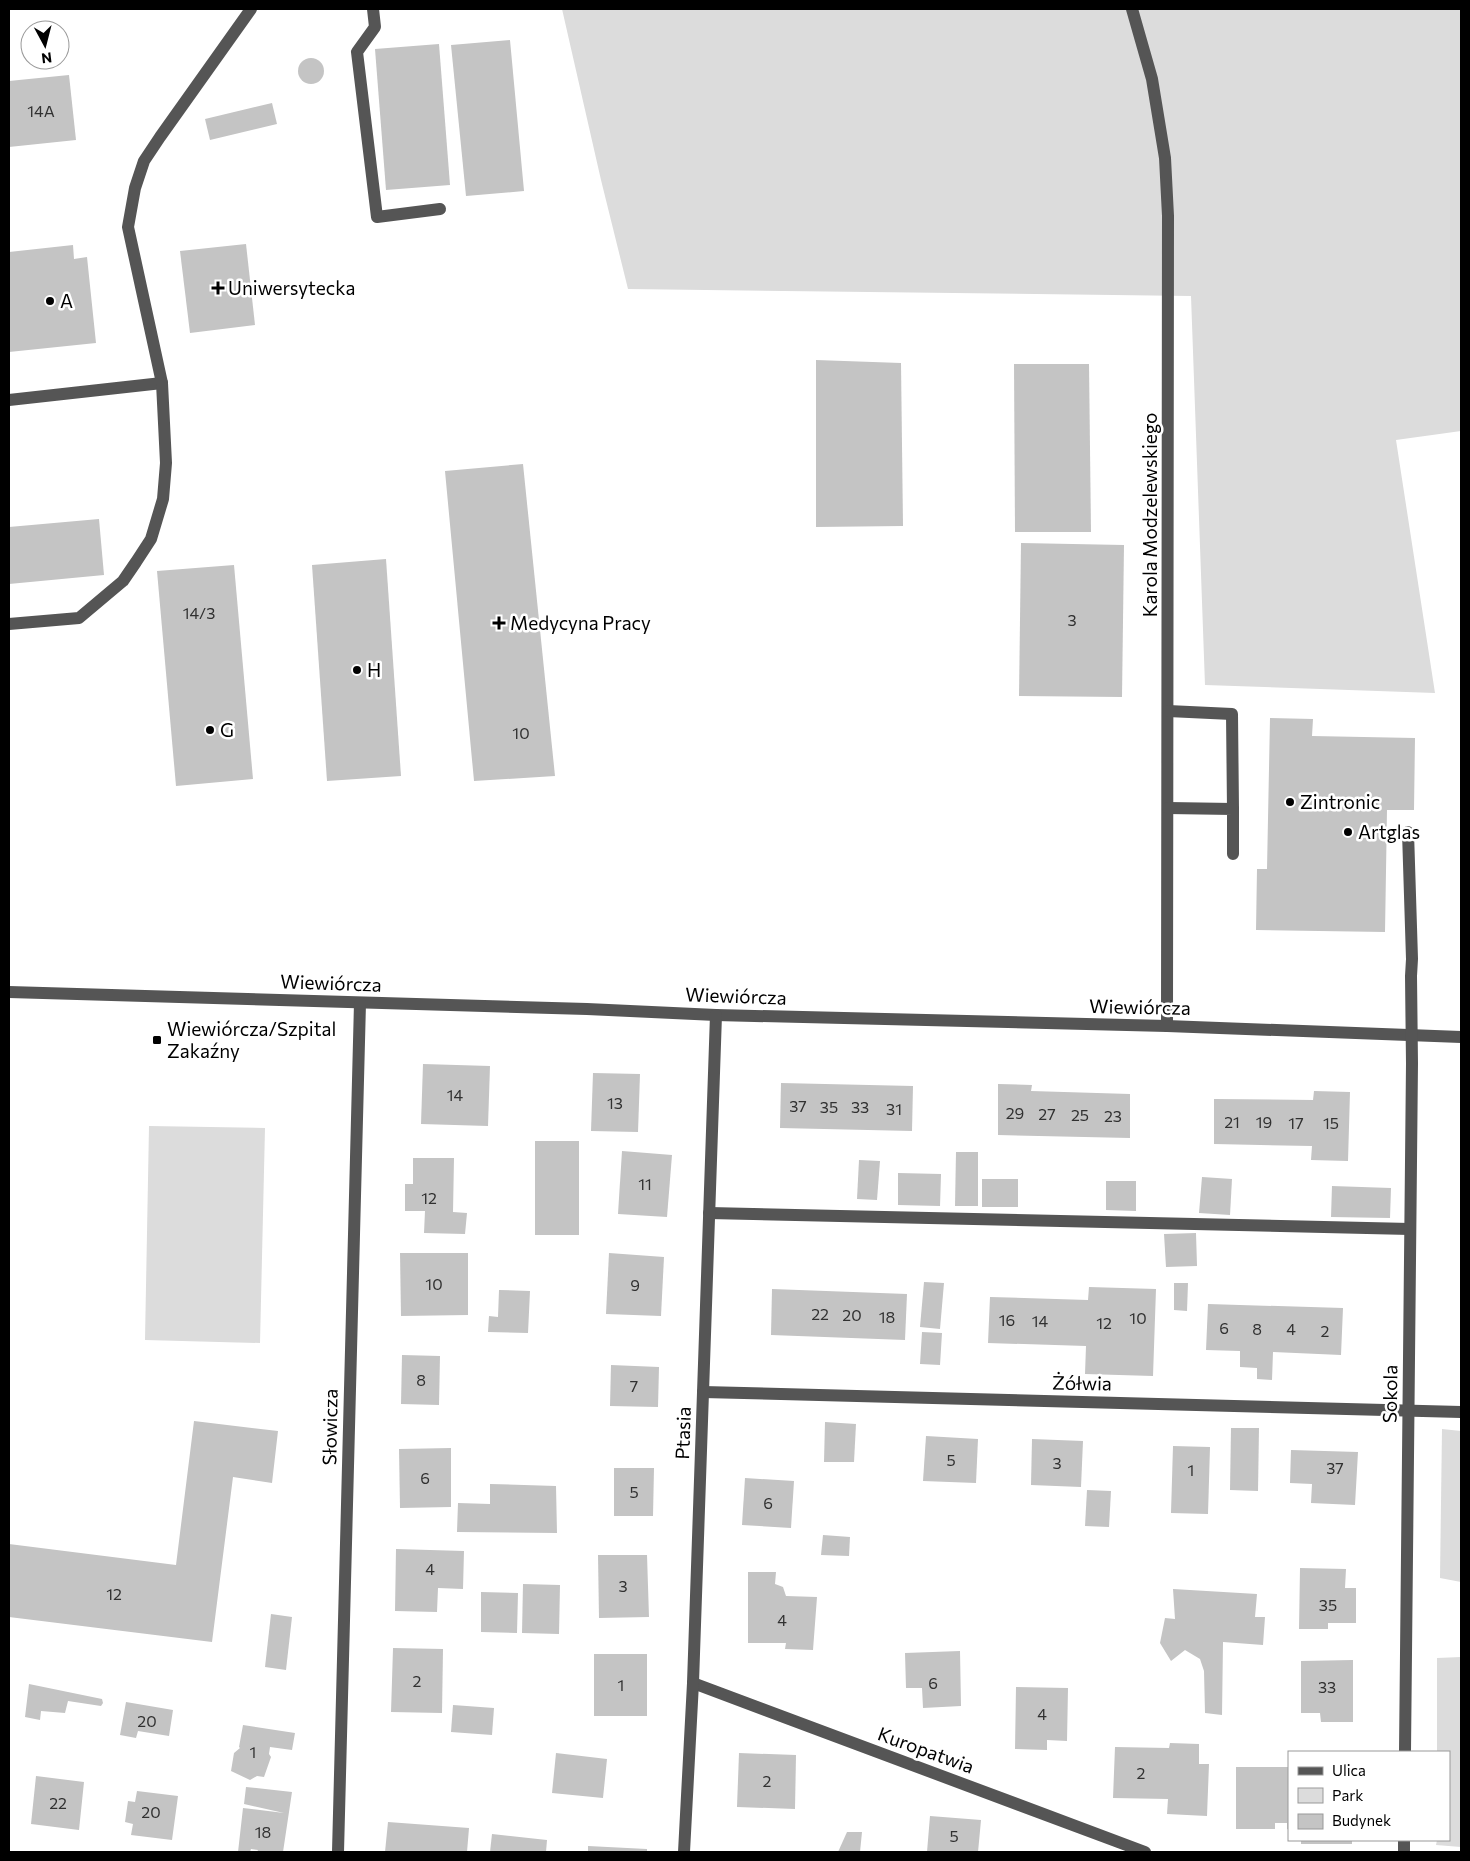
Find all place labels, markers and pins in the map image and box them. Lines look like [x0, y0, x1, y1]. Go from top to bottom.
place label: Uniwersytecka [228, 276, 355, 299]
marker: Uniwersytecka [212, 282, 224, 294]
place label: A [60, 289, 73, 312]
marker: A [44, 295, 56, 307]
place label: Medycyna Pracy [510, 611, 651, 634]
marker: Medycyna Pracy [492, 616, 506, 630]
place label: H [367, 658, 381, 681]
marker: H [351, 664, 363, 676]
place label: G [220, 718, 234, 741]
marker: G [204, 724, 216, 736]
place label: Zintronic [1300, 790, 1380, 813]
marker: Zintronic [1284, 796, 1296, 808]
place label: Artglas [1358, 820, 1420, 843]
marker: Artglas [1342, 826, 1354, 838]
place label: Wiewiórcza/Szpital Zakaźny [167, 1017, 336, 1062]
marker: Wiewiórcza/Szpital Zakaźny [151, 1034, 163, 1046]

